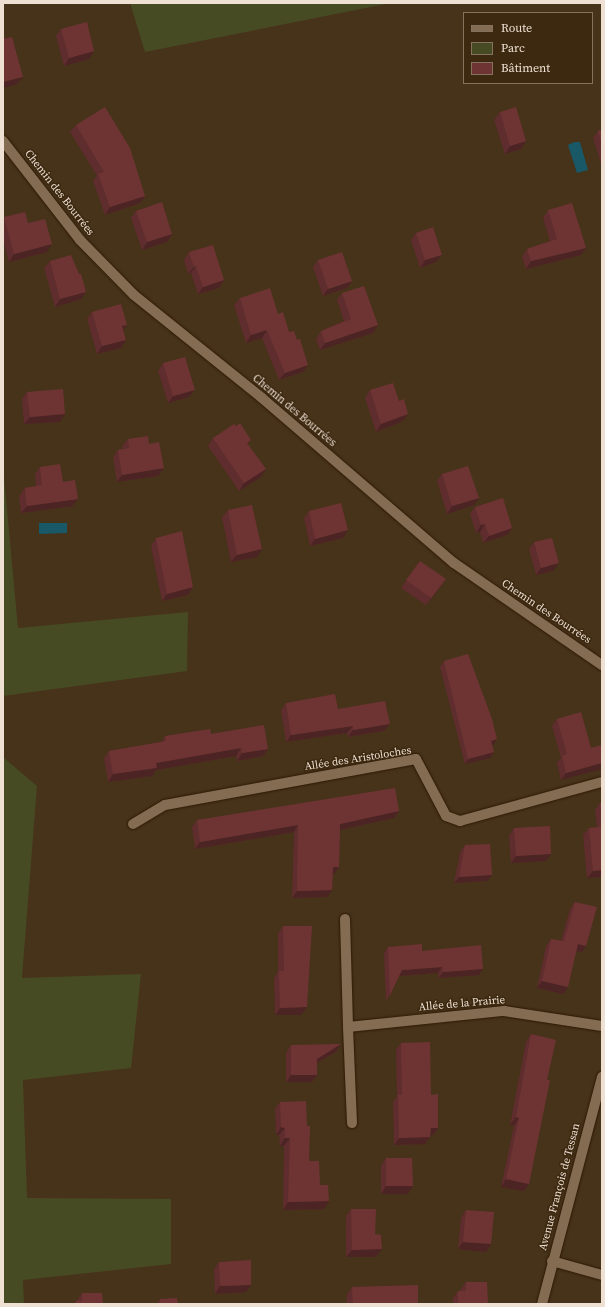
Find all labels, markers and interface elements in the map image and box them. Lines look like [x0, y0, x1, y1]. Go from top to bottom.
legend [463, 12, 593, 84]
text: Route [501, 20, 532, 36]
text: Parc [501, 40, 525, 56]
text: Bâtiment [501, 60, 550, 76]
street label: Chemin des Bourrées [21, 147, 97, 239]
street label: Chemin des Bourrées [249, 372, 339, 450]
street label: Chemin des Bourrées [499, 577, 593, 647]
street label: Allée des Aristoloches [304, 744, 412, 774]
street label: Allée de la Prairie [418, 994, 506, 1014]
street label: Avenue François de Tessan [537, 1122, 583, 1252]

